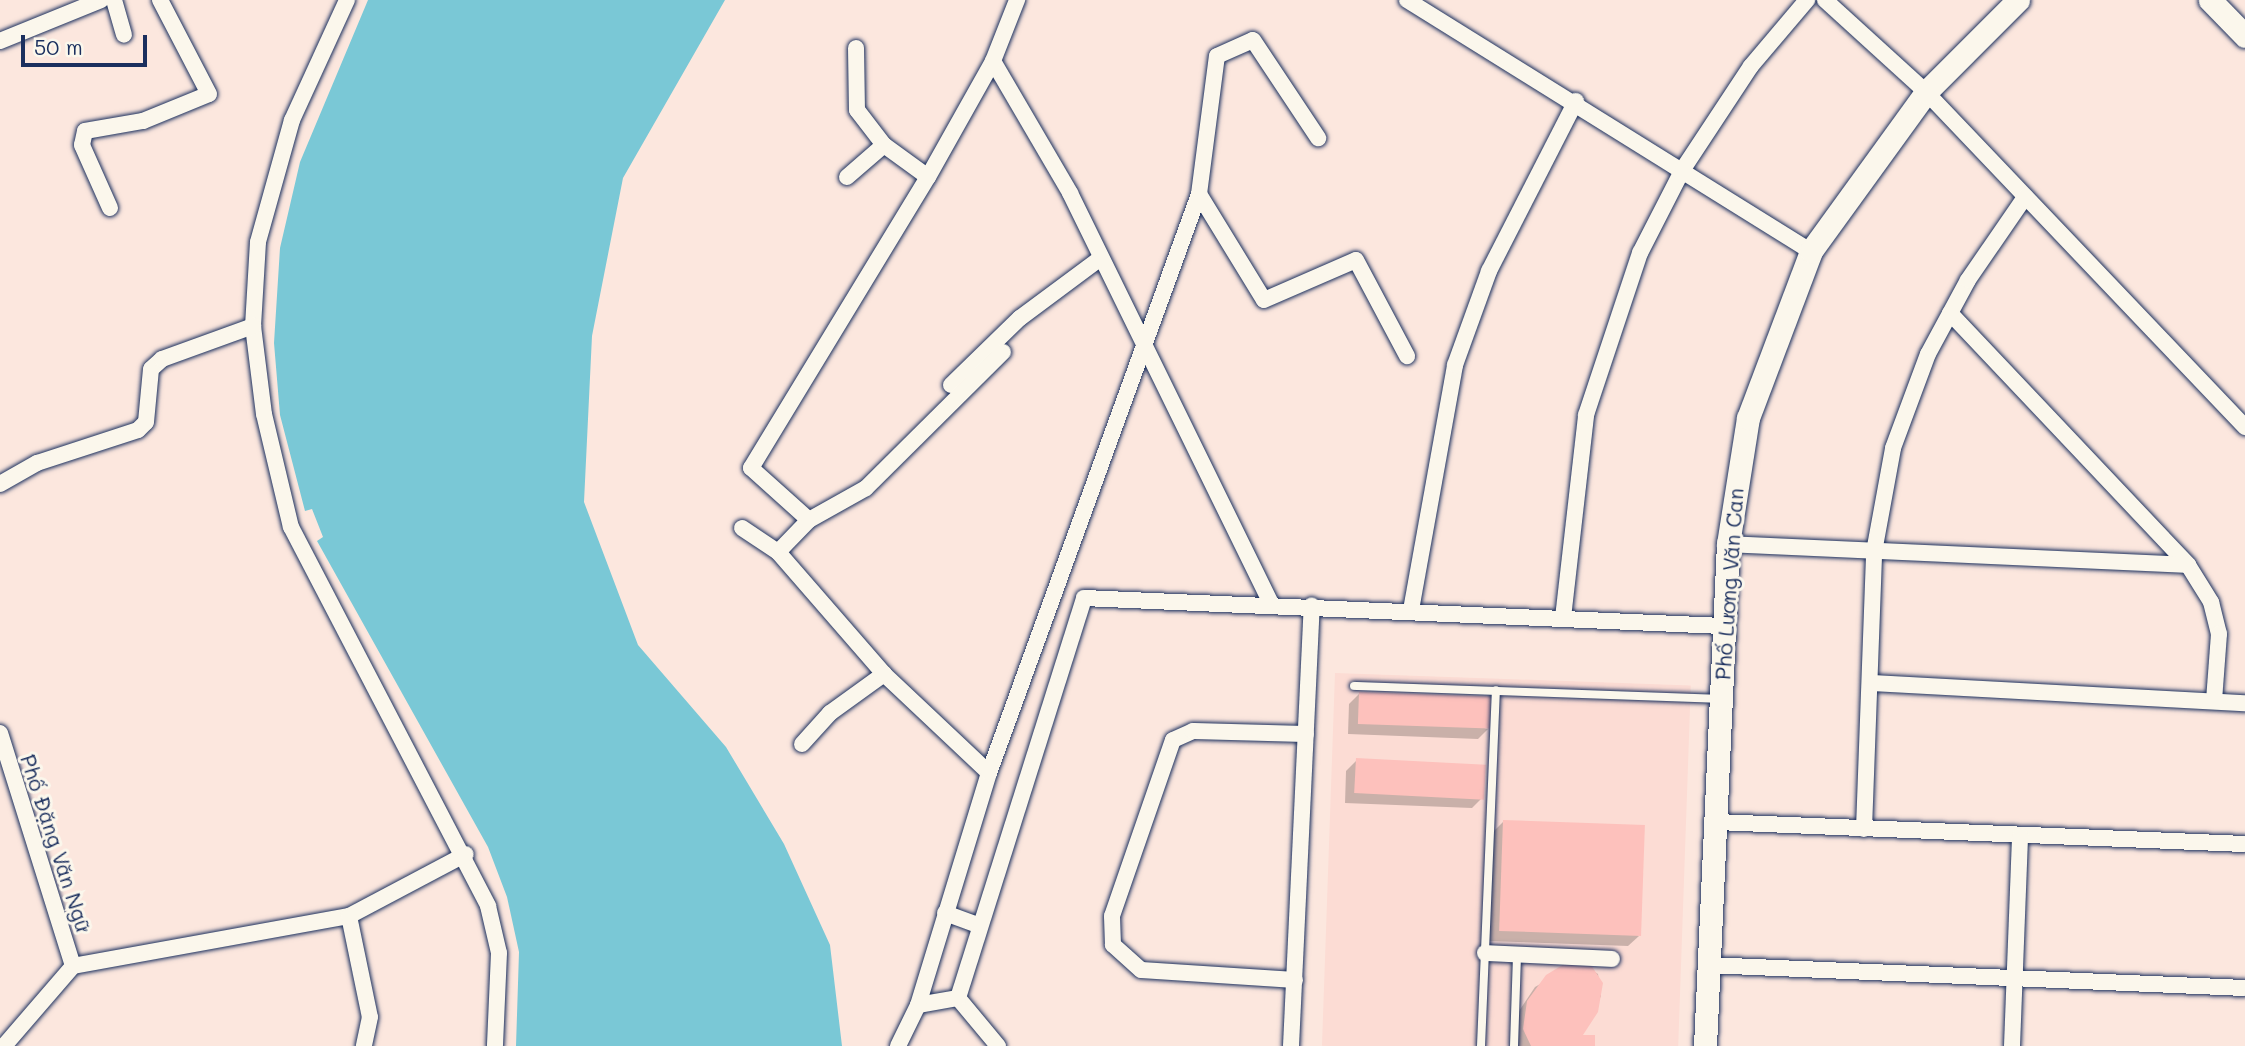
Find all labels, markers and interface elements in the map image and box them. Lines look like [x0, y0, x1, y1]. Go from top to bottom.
scale bar [24, 21, 150, 65]
text: 50 m [34, 33, 83, 60]
street label: Phố Lương Văn Can [1710, 487, 1748, 681]
street label: Phố Đặng Văn Ngữ [15, 751, 97, 935]

